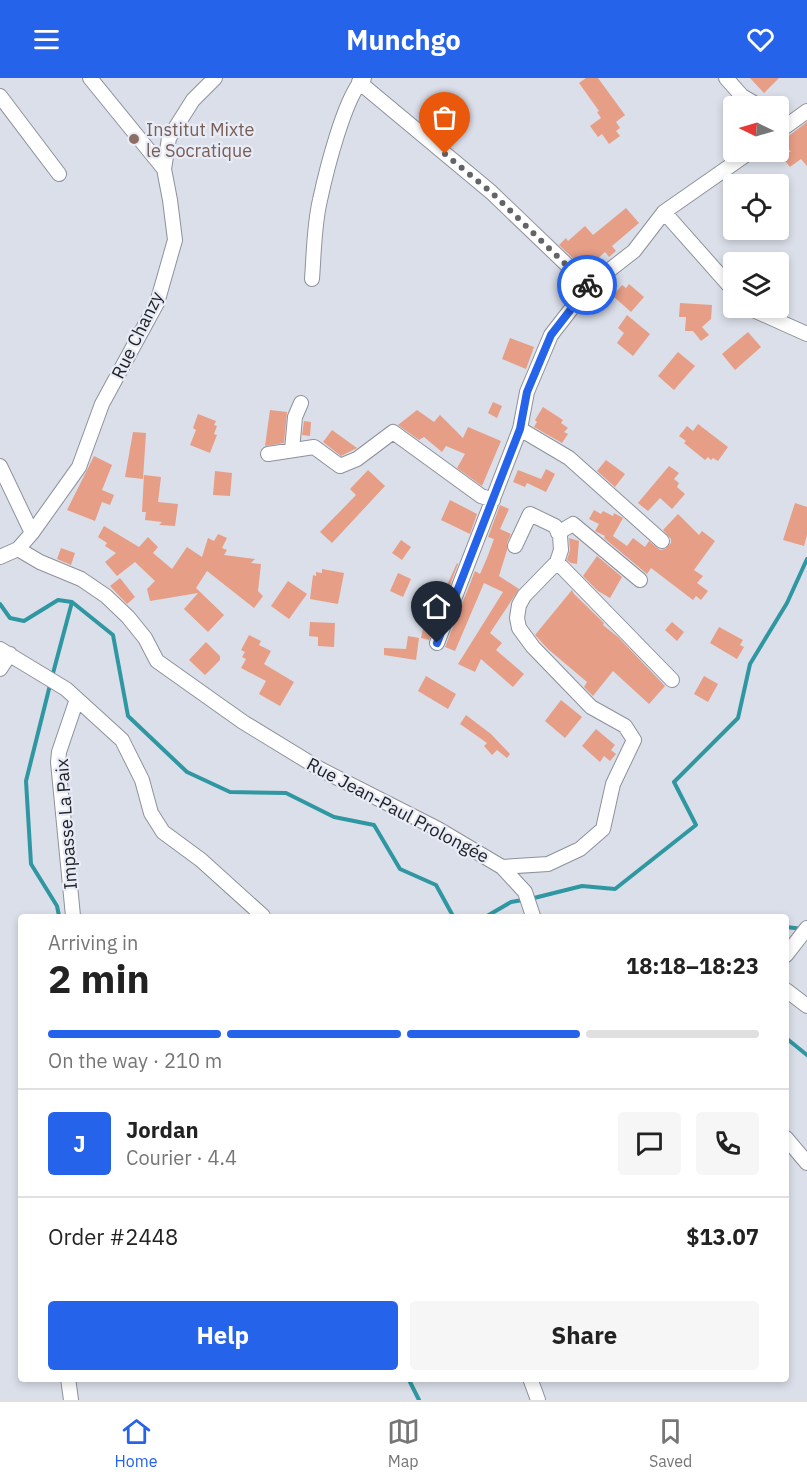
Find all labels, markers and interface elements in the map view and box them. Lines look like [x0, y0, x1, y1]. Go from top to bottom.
text: Munchgo [346, 22, 461, 57]
icon: menu [30, 23, 63, 56]
icon: heart [744, 23, 777, 56]
pin [419, 92, 470, 154]
north arrow [723, 96, 789, 162]
map controls [723, 96, 789, 318]
icon: bag [428, 101, 461, 134]
place label: Institut Mixte le Socratique [146, 118, 254, 162]
marker: Institut Mixte le Socratique [127, 132, 141, 146]
button: locate [723, 174, 789, 240]
button: layers [723, 252, 789, 318]
courier [557, 255, 617, 315]
icon: bike [571, 269, 604, 302]
street label: Rue Chanzy [106, 288, 168, 382]
pin [411, 581, 462, 643]
icon: home [420, 590, 453, 623]
street label: Rue Jean-Paul Prolongée [303, 752, 493, 868]
street label: Impasse La Paix [50, 758, 82, 890]
text: Arriving in [48, 929, 138, 956]
text: 18:18–18:23 [626, 951, 759, 980]
text: 2 min [48, 953, 150, 1004]
text: On the way · 210 m [48, 1047, 222, 1074]
button: chat [618, 1112, 681, 1175]
button: phone [696, 1112, 759, 1175]
text: Jordan [126, 1115, 199, 1144]
text: J [73, 1129, 86, 1158]
text: Courier · 4.4 [126, 1144, 237, 1171]
text: Order #2448 [48, 1222, 178, 1251]
text: $13.07 [686, 1222, 759, 1251]
button: Help [48, 1301, 398, 1370]
button: Share [410, 1301, 759, 1370]
tab: Home [115, 1415, 158, 1471]
tab: Map [387, 1415, 420, 1471]
tab: Saved [649, 1415, 692, 1471]

